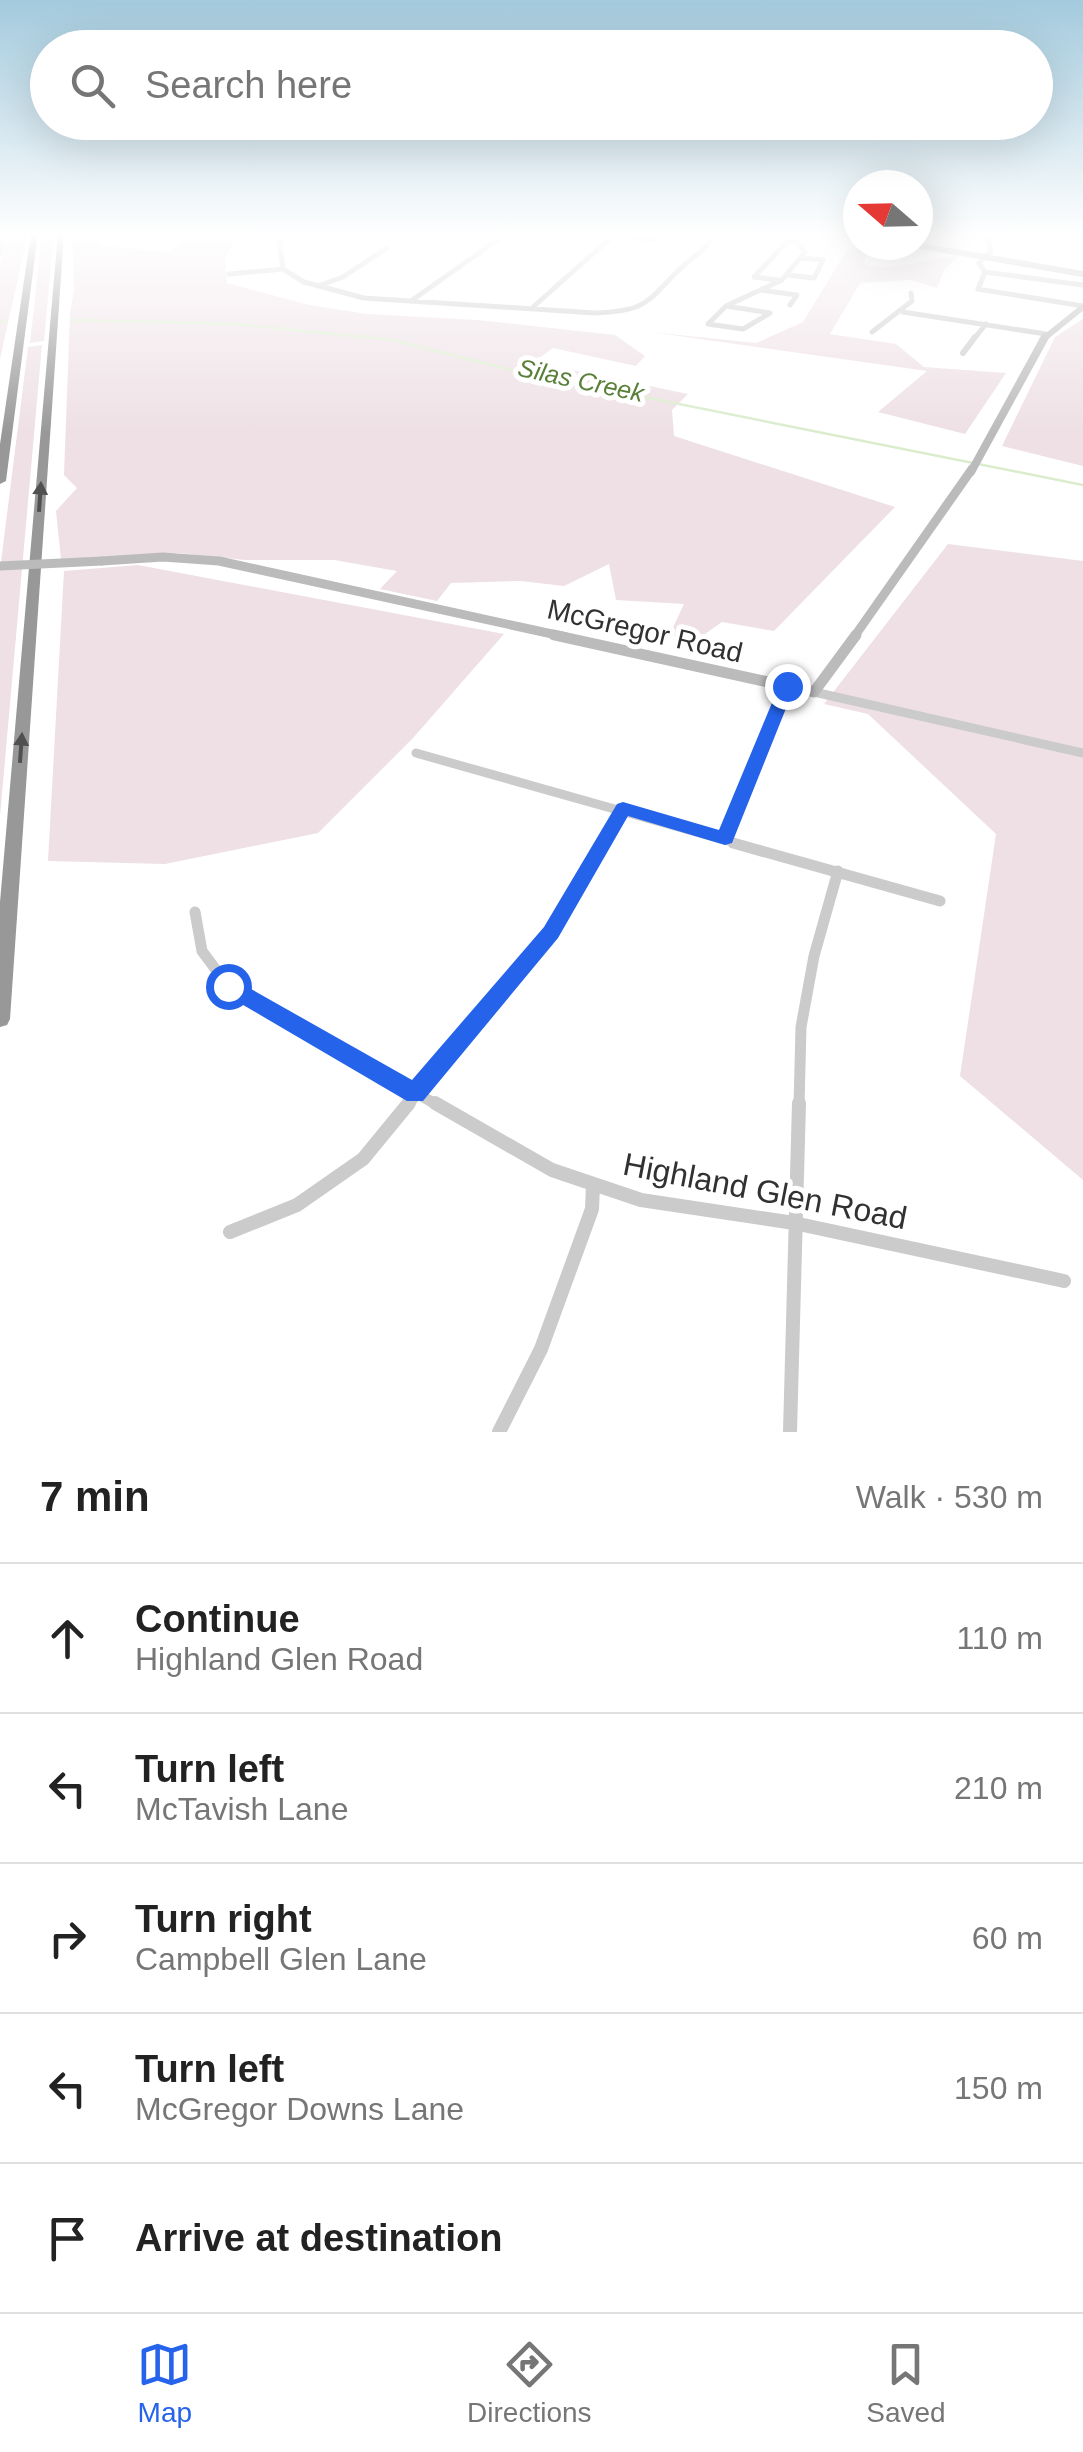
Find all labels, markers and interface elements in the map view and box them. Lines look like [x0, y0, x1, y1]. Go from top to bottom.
search box [30, 30, 1053, 140]
icon: search [65, 58, 120, 113]
text: Search here [145, 64, 352, 106]
north arrow [843, 170, 933, 260]
water label: Silas Creek [516, 353, 648, 407]
one-way arrow [32, 480, 48, 512]
street label: McGregor Road [544, 593, 746, 669]
route end [765, 664, 811, 710]
one-way arrow [14, 731, 30, 763]
route start [206, 964, 252, 1010]
street label: Highland Glen Road [620, 1146, 910, 1236]
text: 7 min [40, 1473, 150, 1520]
text: Walk · 530 m [856, 1479, 1043, 1515]
text: Continue [135, 1598, 300, 1640]
icon: ahead [40, 1611, 95, 1666]
text: 110 m [956, 1620, 1043, 1656]
text: Highland Glen Road [135, 1641, 423, 1677]
text: Turn left [135, 1748, 284, 1790]
icon: left [40, 1761, 95, 1816]
text: 210 m [954, 1770, 1043, 1806]
text: McTavish Lane [135, 1791, 348, 1827]
text: Turn right [135, 1898, 312, 1940]
icon: right [40, 1911, 95, 1966]
text: 60 m [972, 1920, 1043, 1956]
text: Campbell Glen Lane [135, 1941, 427, 1977]
text: Turn left [135, 2048, 284, 2090]
icon: left [40, 2061, 95, 2116]
text: 150 m [954, 2070, 1043, 2106]
text: McGregor Downs Lane [135, 2091, 464, 2127]
icon: arrive [40, 2211, 95, 2266]
text: Arrive at destination [135, 2217, 502, 2259]
tab: Map [137, 2337, 192, 2429]
tab: Directions [467, 2337, 592, 2429]
tab: Saved [866, 2337, 946, 2429]

